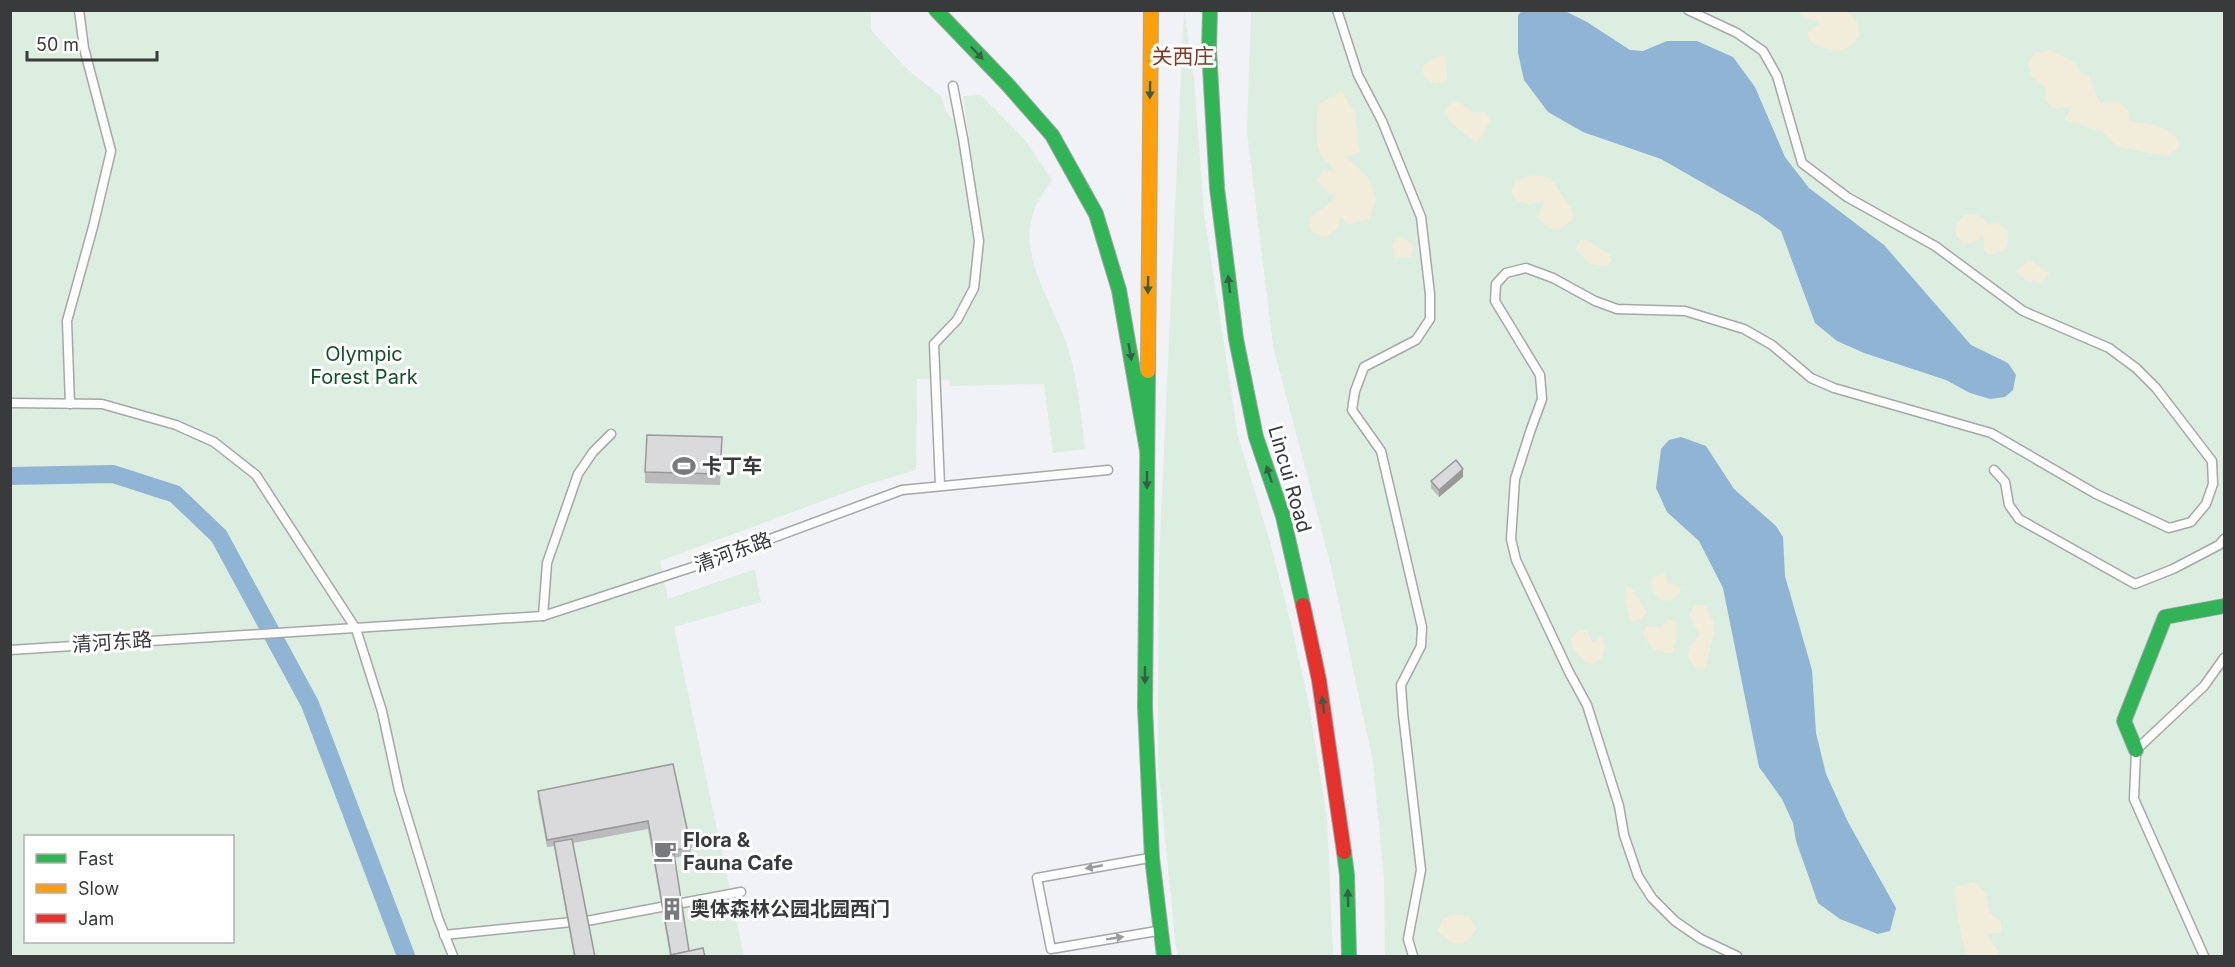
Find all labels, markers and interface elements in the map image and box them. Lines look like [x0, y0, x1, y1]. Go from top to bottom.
scale bar [27, 24, 158, 62]
text: 50 m [36, 34, 79, 55]
district label: 关西庄 [1152, 44, 1215, 69]
one-way arrow [969, 45, 983, 59]
one-way arrow [1146, 80, 1155, 99]
one-way arrow [1225, 274, 1234, 293]
one-way arrow [1144, 275, 1153, 294]
park label: Olympic Forest Park [310, 342, 418, 389]
one-way arrow [1125, 342, 1134, 361]
street label: Lincui Road [1263, 423, 1317, 535]
sports icon: 卡丁车 [671, 453, 697, 479]
place label: 卡丁车 [702, 454, 762, 478]
one-way arrow [1264, 465, 1273, 483]
one-way arrow [1142, 470, 1152, 489]
street label: 清河东路 [691, 527, 775, 577]
street label: 清河东路 [71, 627, 153, 657]
one-way arrow [1140, 665, 1150, 684]
one-way arrow [1318, 695, 1327, 714]
place label: Flora & Fauna Cafe [683, 828, 793, 875]
legend [24, 835, 234, 943]
cafe icon: Flora & Fauna Cafe [652, 838, 678, 864]
text: Fast [78, 848, 114, 869]
one-way arrow [1085, 863, 1104, 872]
text: Slow [78, 878, 119, 899]
one-way arrow [1343, 889, 1352, 908]
building icon: 奥体森林公园北园西门 [659, 896, 685, 922]
place label: 奥体森林公园北园西门 [690, 897, 890, 921]
text: Jam [78, 908, 114, 929]
one-way arrow [1105, 933, 1124, 942]

